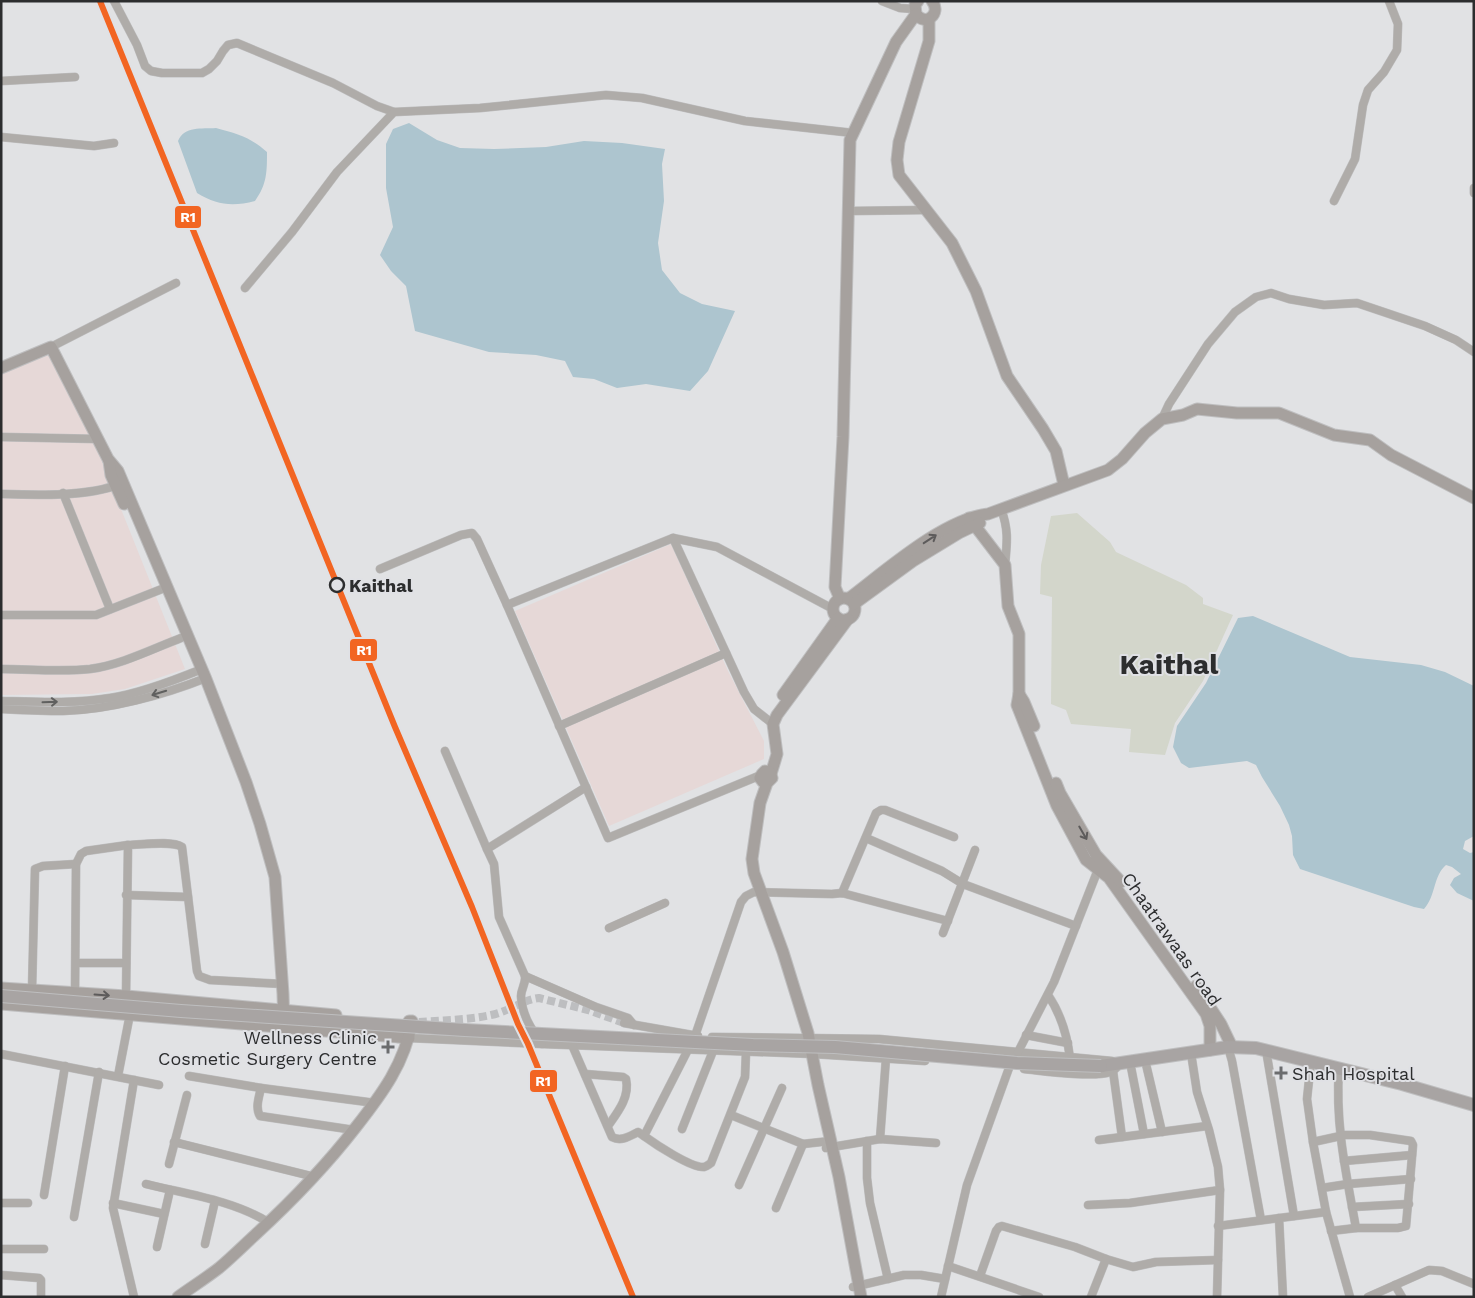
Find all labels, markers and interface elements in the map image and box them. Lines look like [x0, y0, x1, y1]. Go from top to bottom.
line badge: R1 [174, 205, 202, 229]
text: R1 [180, 209, 196, 225]
one-way arrow [922, 534, 936, 544]
place label: Kaithal [349, 575, 413, 596]
marker: Kaithal [329, 577, 345, 593]
line badge: R1 [349, 638, 378, 662]
text: R1 [356, 642, 372, 658]
district label: Kaithal [1120, 648, 1219, 681]
one-way arrow [152, 688, 168, 698]
one-way arrow [42, 697, 58, 707]
one-way arrow [1079, 826, 1089, 840]
street label: Chaatrawaas road [1118, 868, 1226, 1010]
one-way arrow [94, 990, 110, 999]
place label: Wellness Clinic Cosmetic Surgery Centre [158, 1027, 377, 1069]
marker: Wellness Clinic Cosmetic Surgery Centre [381, 1040, 395, 1054]
place label: Shah Hospital [1292, 1063, 1415, 1084]
marker: Shah Hospital [1274, 1066, 1288, 1080]
line badge: R1 [529, 1069, 558, 1093]
text: R1 [535, 1073, 551, 1089]

